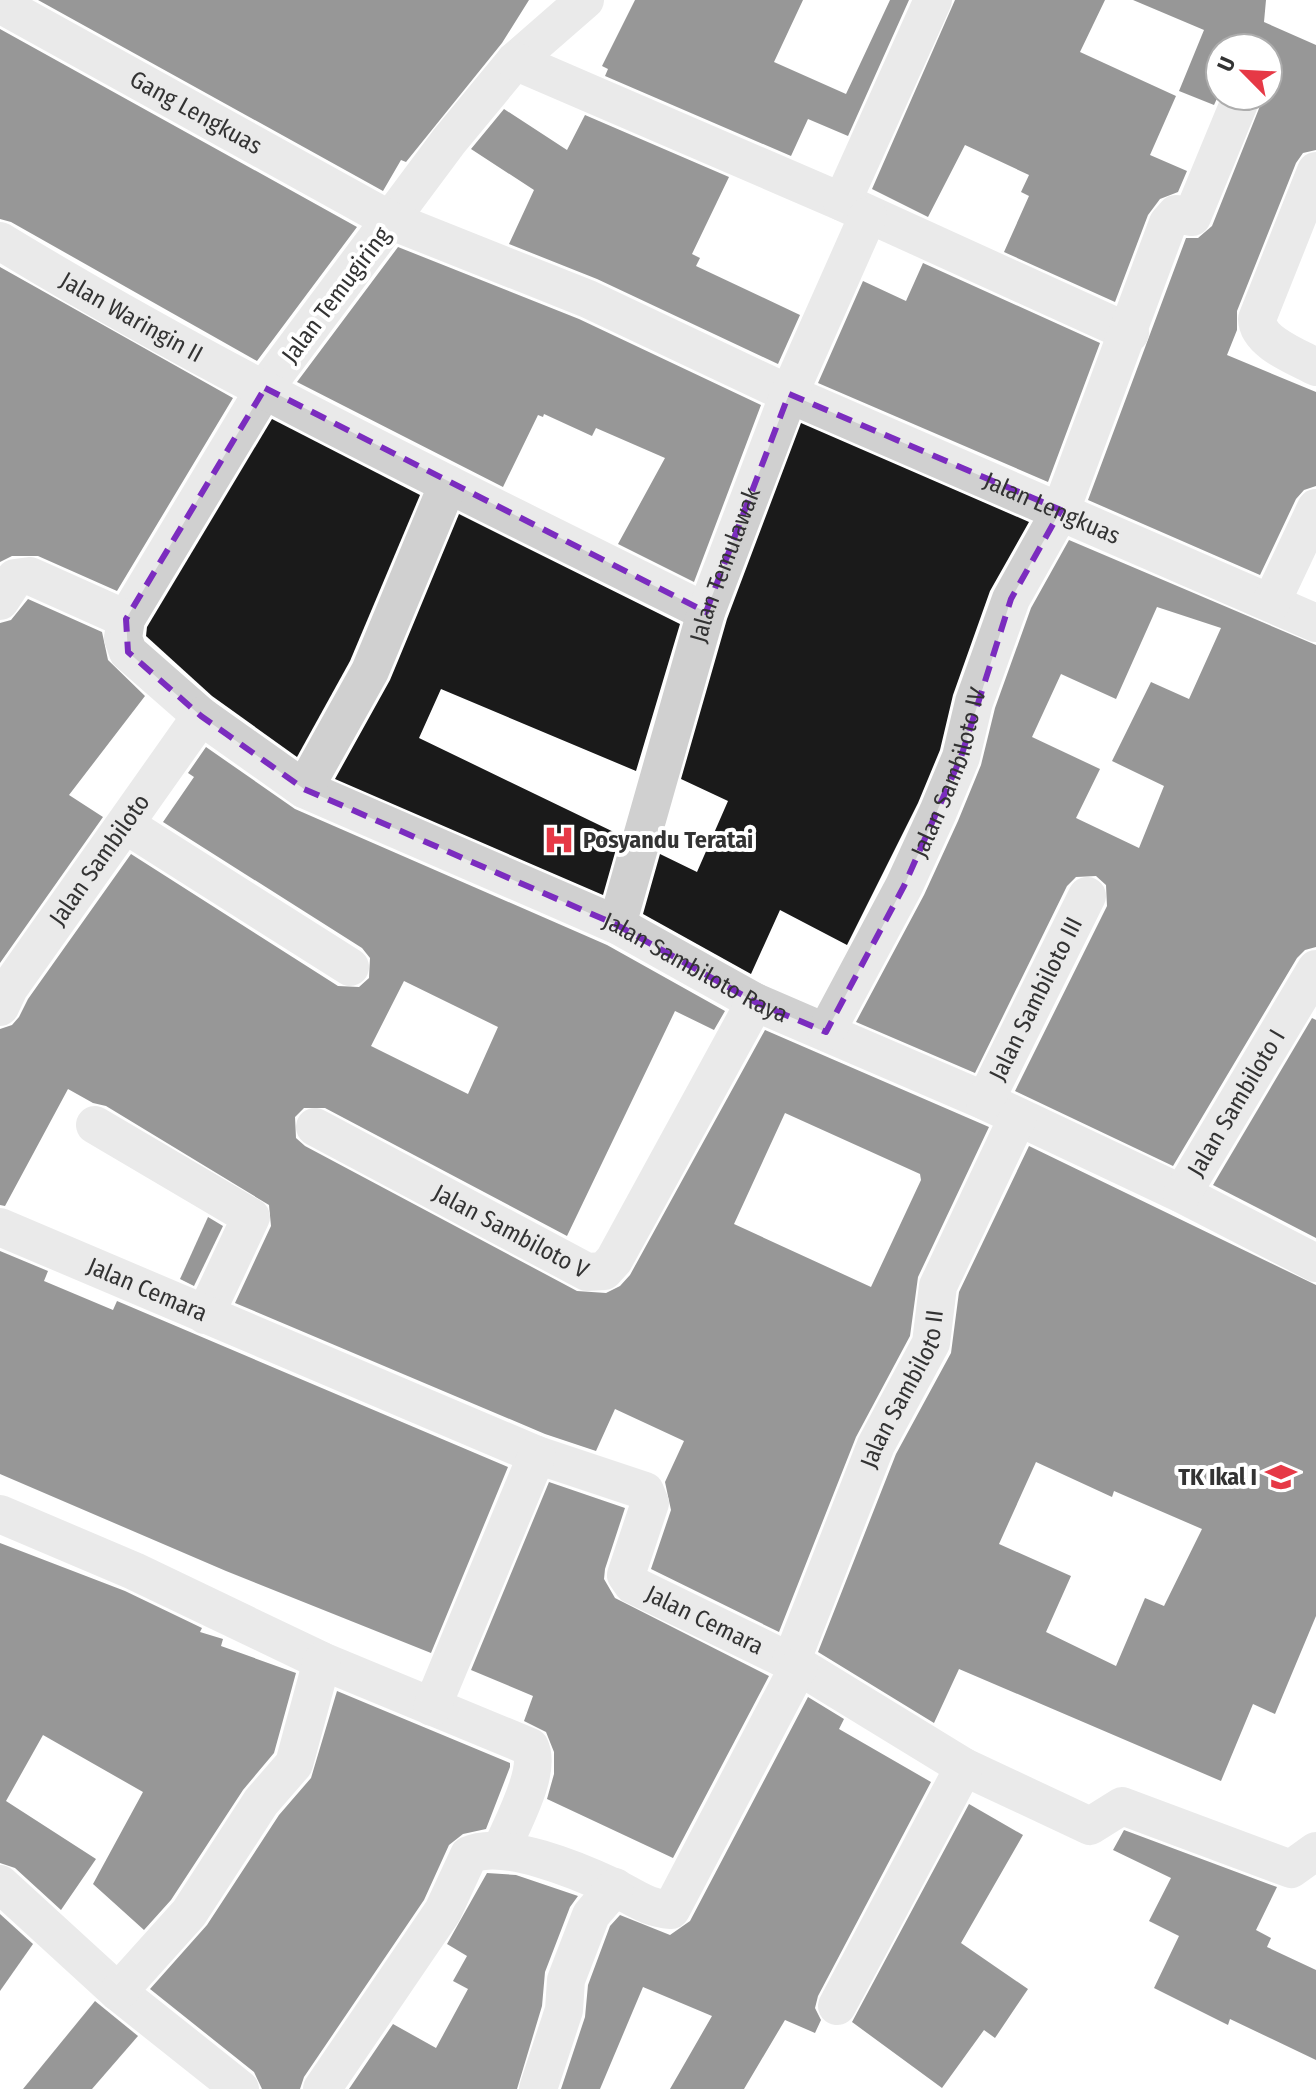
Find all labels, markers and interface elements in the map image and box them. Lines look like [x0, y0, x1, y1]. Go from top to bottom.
north arrow [1204, 32, 1284, 112]
text: U [1211, 53, 1241, 75]
street label: Gang Lengkuas [125, 65, 267, 160]
street label: Jalan Temugiring [276, 221, 397, 368]
street label: Jalan Waringin II [55, 266, 207, 368]
street label: Jalan Lengkuas [980, 466, 1124, 550]
street label: Jalan Temulawak [684, 483, 766, 646]
street label: Jalan Sambiloto IV [905, 683, 992, 862]
street label: Jalan Sambiloto [44, 789, 155, 931]
hospital icon: Posyandu Teratai [542, 823, 576, 857]
place label: Posyandu Teratai [583, 826, 753, 854]
street label: Jalan Sambiloto Raya [599, 907, 792, 1028]
street label: Jalan Sambiloto III [983, 913, 1088, 1085]
street label: Jalan Sambiloto I [1182, 1024, 1291, 1182]
street label: Jalan Sambiloto V [428, 1179, 594, 1285]
street label: Jalan Cemara [83, 1252, 211, 1327]
street label: Jalan Sambiloto II [854, 1308, 949, 1472]
school or university icon: TK Ikal I [1264, 1460, 1298, 1494]
place label: TK Ikal I [1178, 1463, 1257, 1491]
street label: Jalan Cemara [641, 1579, 768, 1660]

